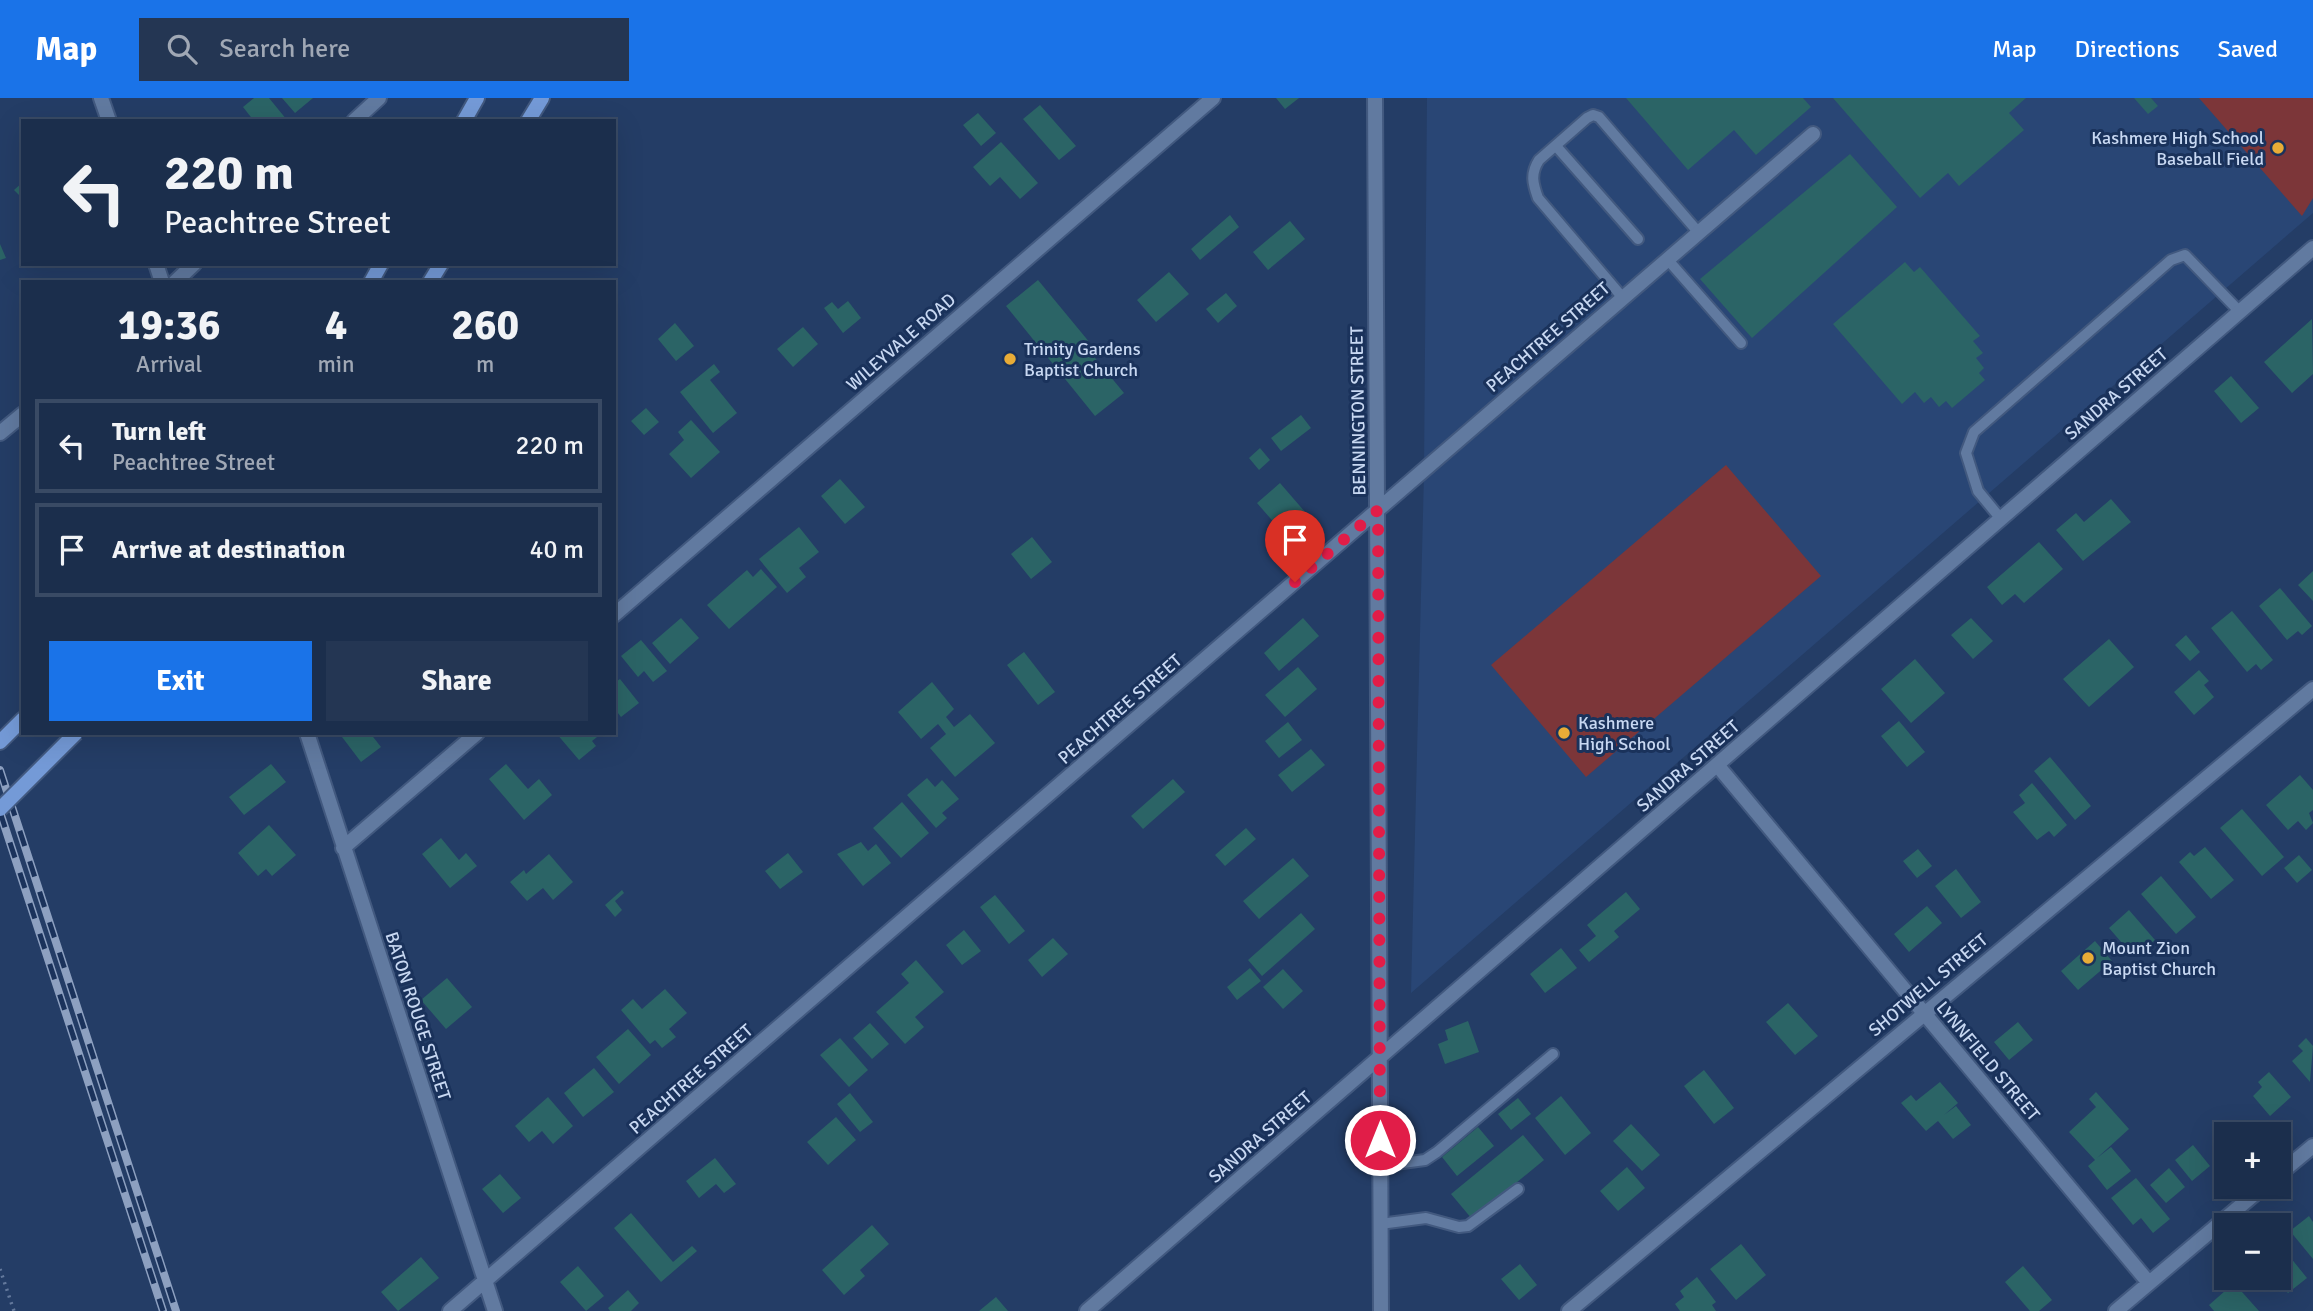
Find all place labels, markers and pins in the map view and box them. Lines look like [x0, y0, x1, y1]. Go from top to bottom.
place label: Kashmere High School Baseball Field [2091, 127, 2264, 170]
marker: Kashmere High School Baseball Field [2270, 140, 2286, 156]
place label: Trinity Gardens Baptist Church [1024, 338, 1141, 381]
marker: Trinity Gardens Baptist Church [1002, 351, 1018, 367]
pin [1265, 510, 1325, 582]
place label: Kashmere High School [1578, 712, 1671, 755]
marker: Kashmere High School [1556, 725, 1572, 741]
place label: Mount Zion Baptist Church [2102, 937, 2216, 980]
marker: Mount Zion Baptist Church [2080, 950, 2096, 966]

